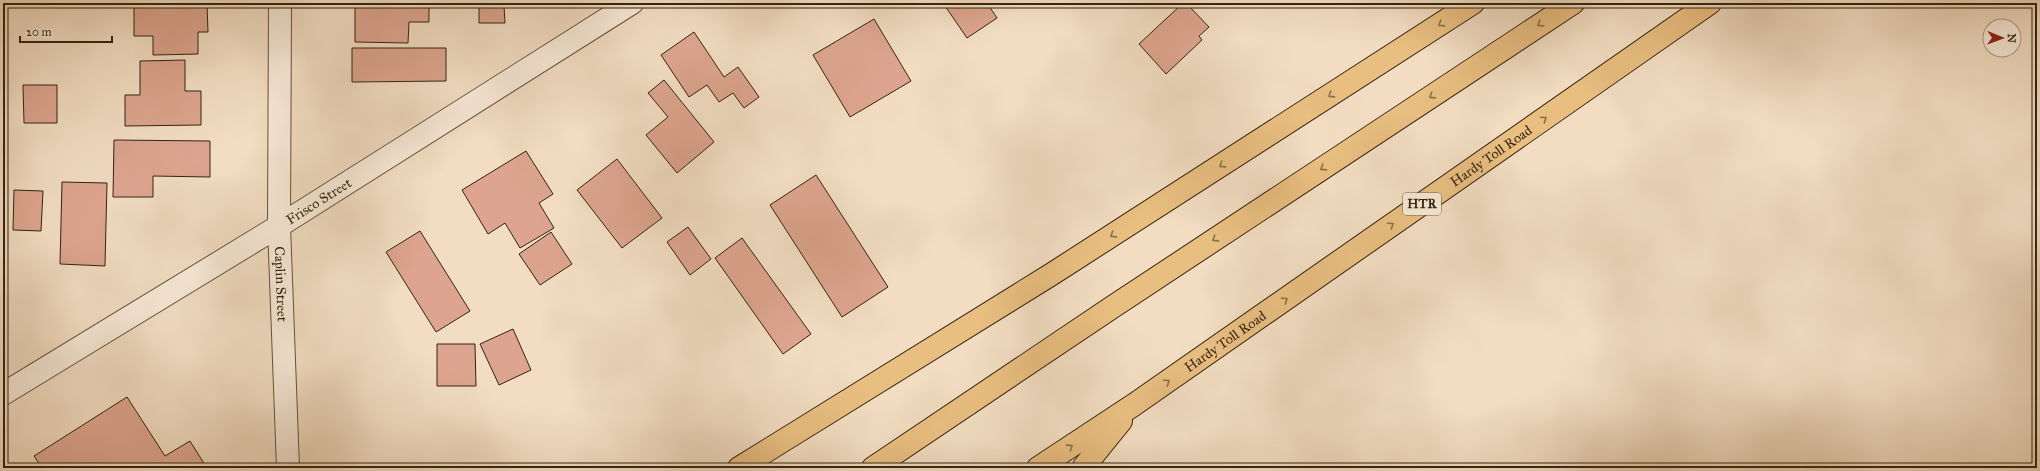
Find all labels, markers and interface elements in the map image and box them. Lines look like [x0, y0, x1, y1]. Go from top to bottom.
scale bar [20, 18, 112, 44]
north arrow [1982, 18, 2022, 58]
one-way arrow [1438, 19, 1445, 26]
one-way arrow [1537, 20, 1544, 27]
text: 20 m [26, 25, 52, 39]
text: N [2005, 33, 2018, 44]
one-way arrow [1328, 90, 1335, 97]
one-way arrow [1429, 91, 1436, 98]
one-way arrow [1540, 116, 1547, 124]
street label: Hardy Toll Road [1447, 121, 1535, 190]
one-way arrow [1219, 160, 1226, 168]
one-way arrow [1320, 163, 1327, 171]
street label: Frisco Street [283, 174, 354, 228]
road number: HTR [1403, 193, 1441, 215]
one-way arrow [1387, 223, 1394, 230]
one-way arrow [1110, 231, 1117, 238]
one-way arrow [1212, 235, 1219, 242]
street label: Caplin Street [271, 246, 291, 322]
one-way arrow [1280, 298, 1287, 305]
street label: Hardy Toll Road [1181, 307, 1269, 376]
one-way arrow [1162, 380, 1169, 387]
one-way arrow [1066, 444, 1073, 451]

